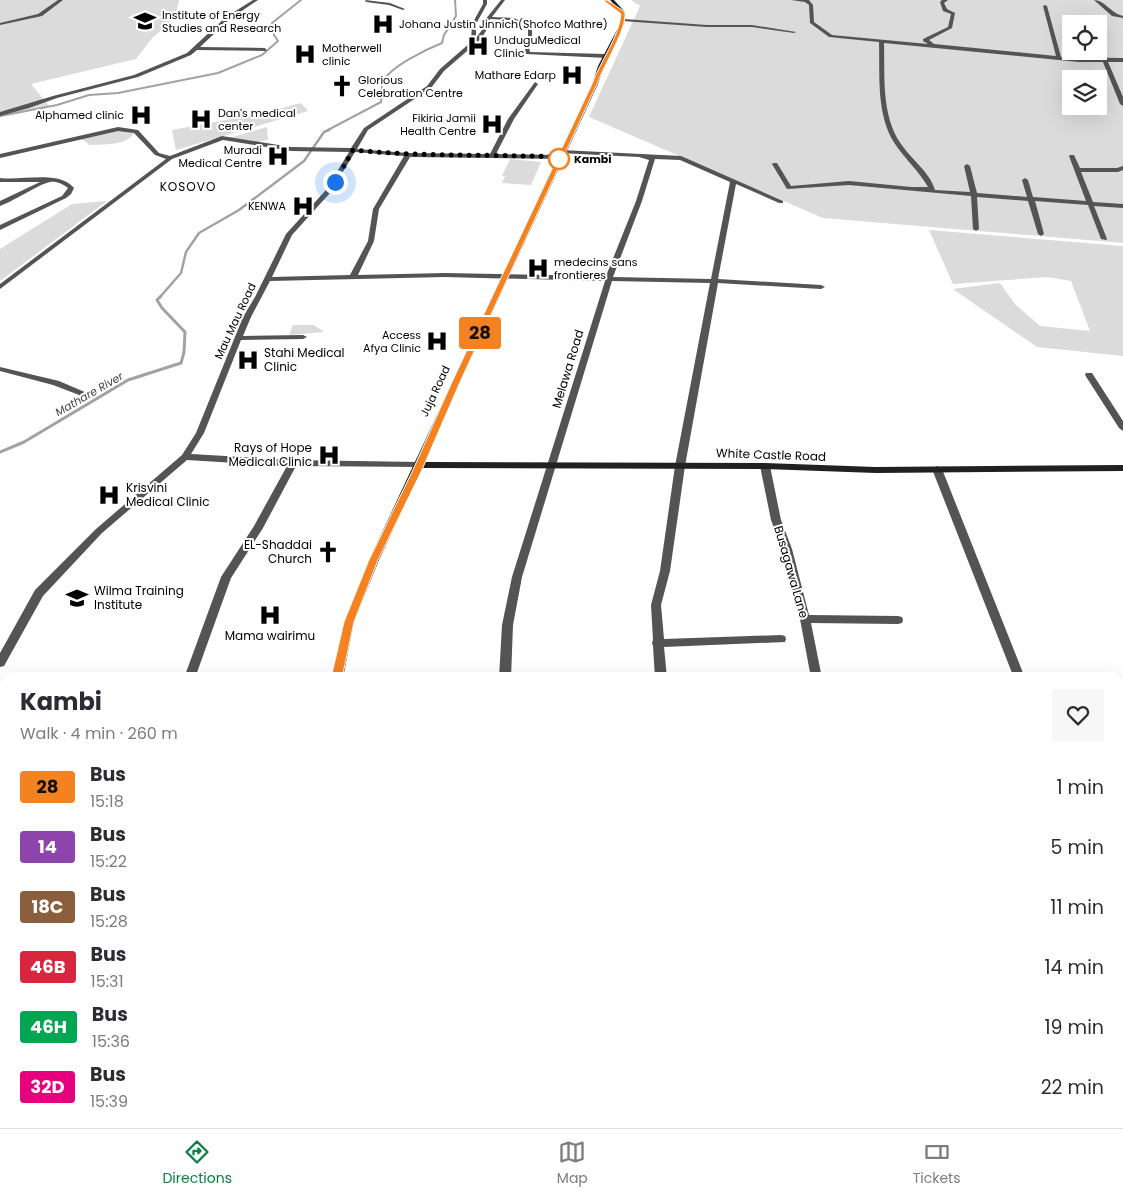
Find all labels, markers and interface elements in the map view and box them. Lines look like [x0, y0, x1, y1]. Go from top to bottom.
place label: Institute of Energy Studies and Research [162, 7, 281, 36]
school or university icon: Institute of Energy Studies and Research [132, 8, 158, 34]
hospital icon: Johana Justin Jinnich(Shofco Mathre) [370, 11, 396, 37]
map controls [1062, 15, 1107, 115]
button: locate [1062, 15, 1107, 60]
place label: Johana Justin Jinnich(Shofco Mathre) [399, 16, 608, 32]
place label: UnduguMedical Clinic [494, 32, 581, 61]
hospital icon: UnduguMedical Clinic [465, 33, 491, 59]
place label: Motherwell clinic [322, 40, 382, 69]
hospital icon: Motherwell clinic [292, 41, 318, 67]
hospital icon: Mathare Edarp [559, 62, 585, 88]
place label: Mathare Edarp [475, 67, 556, 83]
button: layers [1062, 70, 1107, 115]
place label: Glorious Celebration Centre [358, 72, 463, 101]
church icon: Glorious Celebration Centre [329, 73, 355, 99]
hospital icon: Alphamed clinic [128, 102, 154, 128]
place label: Dan's medical center [218, 105, 296, 134]
hospital icon: Dan's medical center [188, 106, 214, 132]
place label: Alphamed clinic [35, 107, 124, 123]
place label: Fikiria Jamii Health Centre [400, 110, 476, 139]
hospital icon: Fikiria Jamii Health Centre [479, 111, 505, 137]
place label: Muradi Medical Centre [179, 142, 262, 171]
hospital icon: Muradi Medical Centre [265, 143, 291, 169]
marker: Kambi [548, 148, 570, 170]
place label: Kambi [574, 151, 612, 167]
your location [323, 170, 348, 195]
district label: KOSOVO [160, 178, 216, 195]
hospital icon: KENWA [290, 193, 316, 219]
place label: KENWA [248, 198, 287, 214]
place label: medecins sans frontieres [554, 254, 638, 283]
hospital icon: medecins sans frontieres [525, 255, 551, 281]
street label: Mau Mau Road [210, 280, 260, 362]
line badge: 28 [458, 317, 502, 349]
text: 28 [469, 320, 491, 345]
place label: Access Afya Clinic [363, 327, 421, 356]
hospital icon: Access Afya Clinic [424, 328, 450, 354]
street label: Melawa Road [548, 328, 588, 410]
place label: Stahi Medical Clinic [264, 344, 345, 375]
hospital icon: Stahi Medical Clinic [235, 347, 261, 373]
street label: Juja Road [416, 363, 454, 419]
water label: Mathare River [52, 368, 127, 420]
place label: Rays of Hope Medical Clinic [229, 439, 312, 470]
hospital icon: Rays of Hope Medical Clinic [316, 442, 342, 468]
street label: White Castle Road [716, 444, 826, 465]
place label: Krisvini Medical Clinic [126, 479, 209, 510]
hospital icon: Krisvini Medical Clinic [96, 482, 122, 508]
street label: Busagawa Lane [770, 524, 813, 620]
place label: EL-Shaddai Church [244, 536, 312, 567]
church icon: EL-Shaddai Church [315, 539, 341, 565]
place label: Wilma Training Institute [94, 582, 184, 613]
school or university icon: Wilma Training Institute [64, 585, 90, 611]
hospital icon: Mama wairimu [257, 602, 283, 628]
place label: Mama wairimu [225, 627, 315, 644]
text: Kambi [20, 685, 102, 718]
button: heart [1052, 689, 1104, 741]
text: Walk · 4 min · 260 m [20, 722, 178, 745]
text: Bus [90, 761, 126, 788]
text: 28 [37, 774, 58, 799]
text: 1 min [1056, 774, 1104, 801]
text: 15:18 [90, 790, 124, 813]
text: Bus [90, 821, 126, 848]
text: 14 [38, 834, 57, 859]
text: 5 min [1051, 834, 1104, 861]
text: 15:22 [90, 850, 127, 873]
text: Bus [90, 881, 126, 908]
text: 18C [31, 894, 64, 919]
text: 11 min [1050, 894, 1104, 921]
text: 15:28 [90, 910, 128, 933]
text: Bus [91, 941, 126, 968]
text: 46B [30, 954, 66, 979]
text: 14 min [1044, 954, 1104, 981]
text: 15:31 [91, 970, 124, 993]
text: Bus [92, 1001, 128, 1028]
text: 46H [30, 1014, 67, 1039]
text: 19 min [1044, 1014, 1104, 1041]
text: 15:36 [92, 1030, 130, 1053]
text: Bus [90, 1061, 126, 1088]
text: 32D [30, 1074, 65, 1099]
text: 22 min [1041, 1074, 1104, 1101]
text: 15:39 [90, 1090, 128, 1113]
tab: Directions [162, 1138, 232, 1189]
tab: Map [557, 1138, 588, 1189]
tab: Tickets [913, 1138, 961, 1189]

